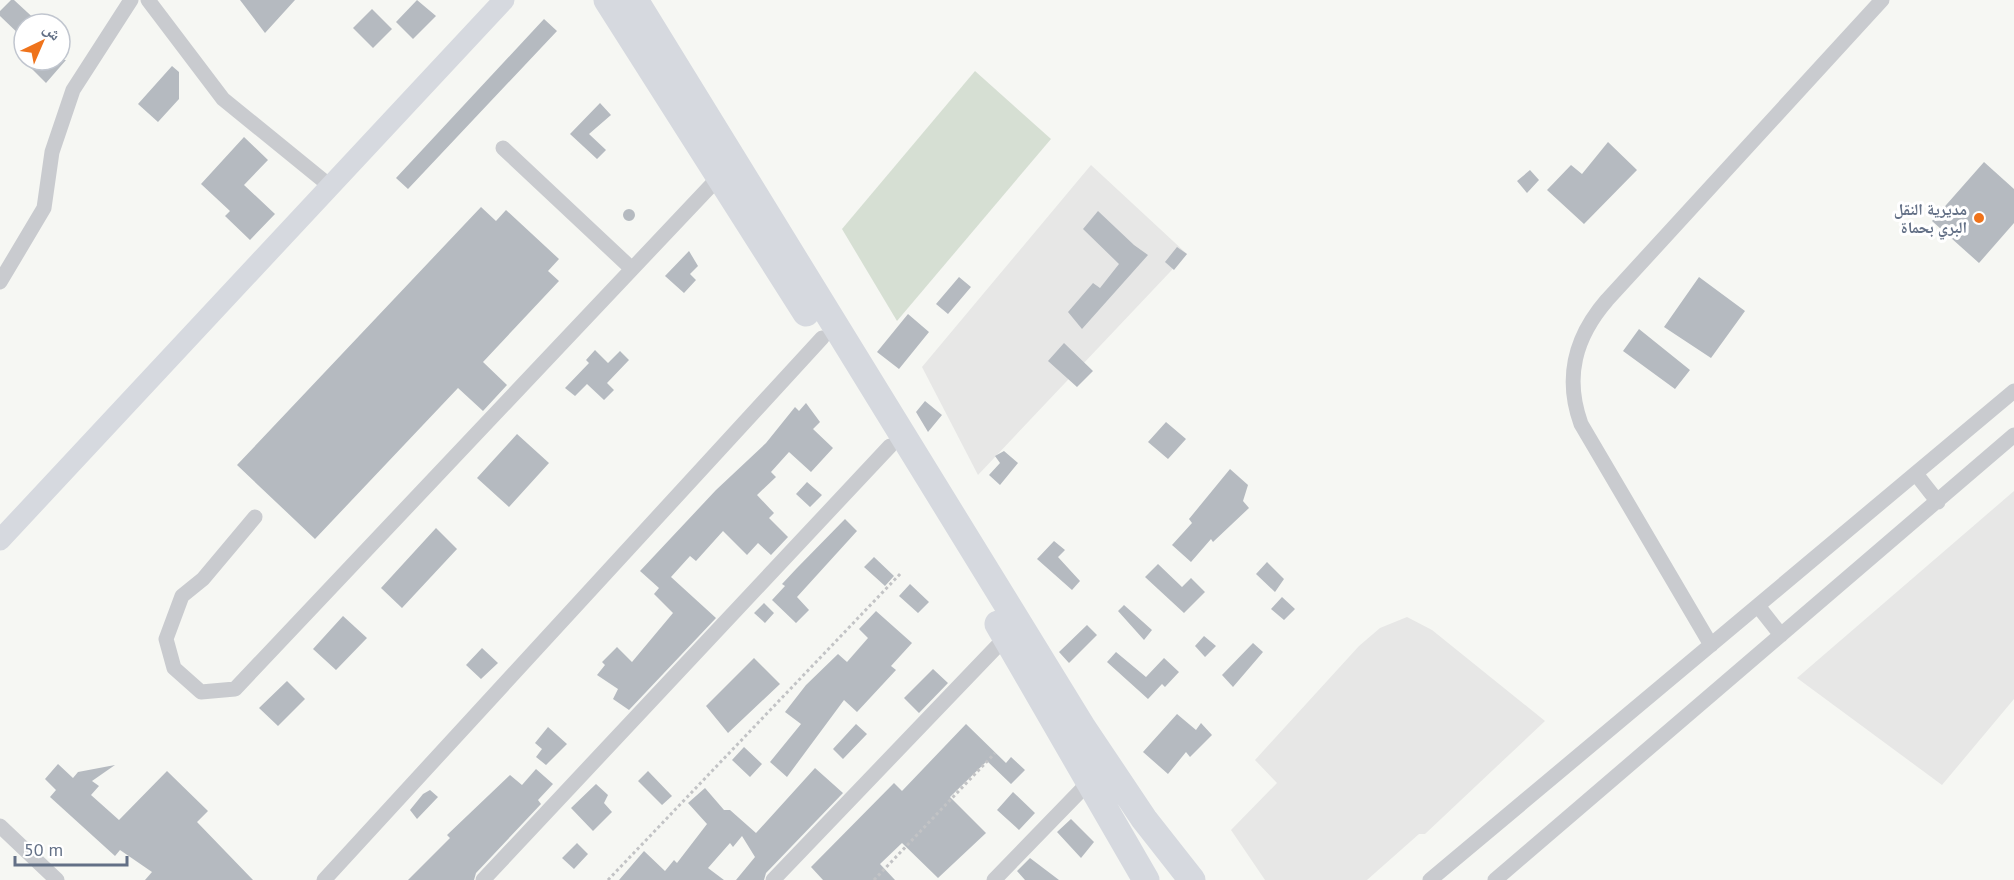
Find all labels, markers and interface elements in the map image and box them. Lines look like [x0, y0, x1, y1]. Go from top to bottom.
north arrow [12, 12, 72, 72]
text: ش [39, 18, 65, 44]
place label: مديرية النقل البري بحماة [1894, 199, 1967, 240]
marker: مديرية النقل البري بحماة [1972, 211, 1986, 225]
scale bar [15, 829, 128, 867]
text: 50 m [24, 838, 63, 861]

